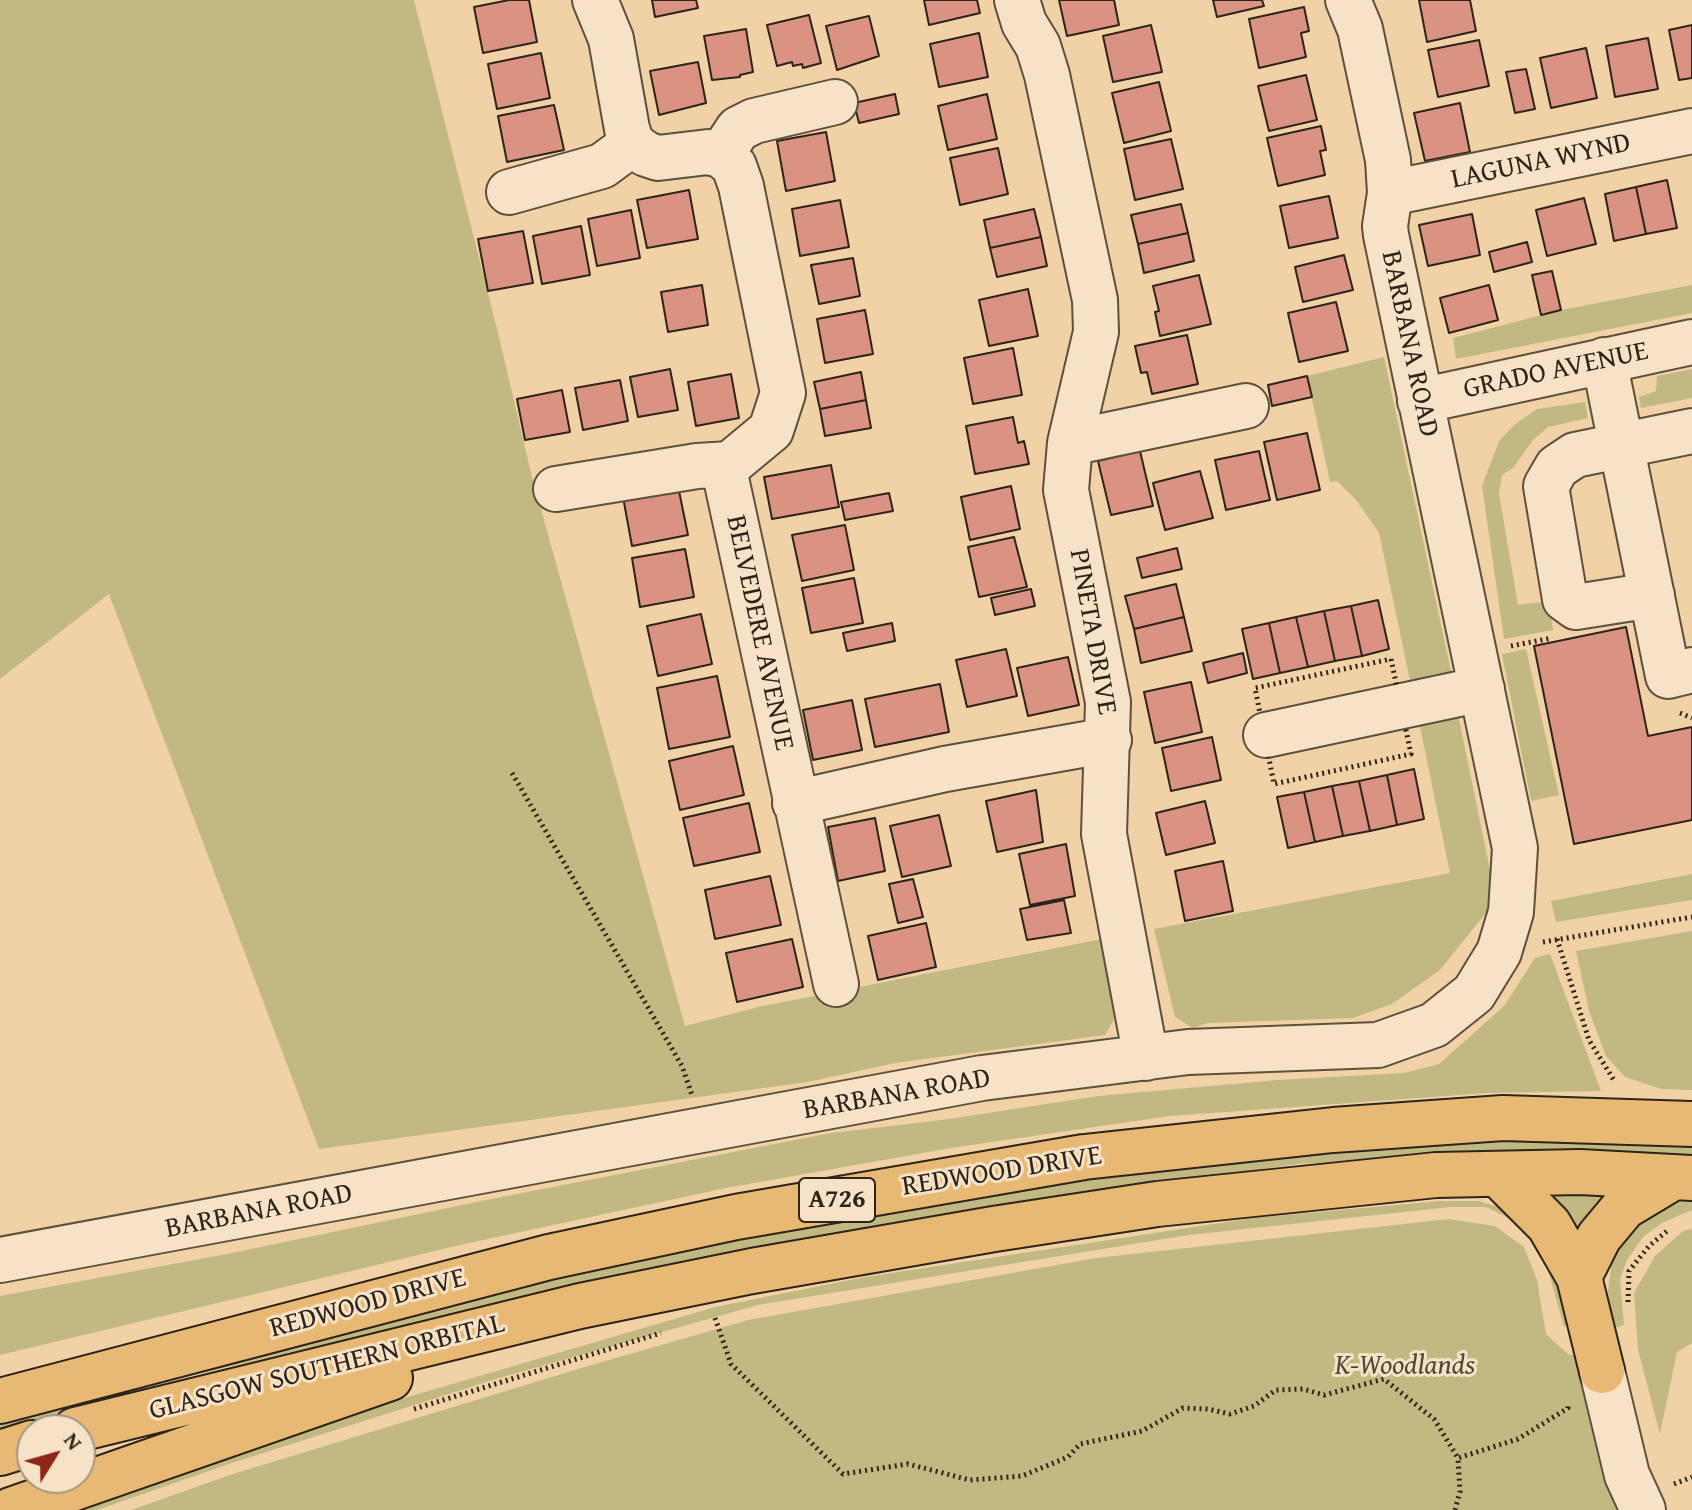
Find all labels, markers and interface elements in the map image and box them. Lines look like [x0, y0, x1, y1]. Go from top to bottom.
street label: LAGUNA WYND [1448, 127, 1634, 197]
street label: BARBANA ROAD [1373, 248, 1445, 440]
street label: GRADO AVENUE [1461, 335, 1651, 407]
street label: BELVEDERE AVENUE [718, 512, 800, 754]
street label: PINETA DRIVE [1061, 547, 1123, 717]
street label: BARBANA ROAD [801, 1062, 993, 1128]
street label: REDWOOD DRIVE [900, 1140, 1104, 1204]
street label: BARBANA ROAD [163, 1177, 355, 1247]
road number: A726 [799, 1178, 875, 1222]
street label: REDWOOD DRIVE [266, 1262, 470, 1346]
street label: GLASGOW SOUTHERN ORBITAL [146, 1308, 508, 1428]
park label: K-Woodlands [1335, 1350, 1475, 1384]
north arrow [16, 1414, 96, 1494]
text: N [56, 1425, 91, 1456]

